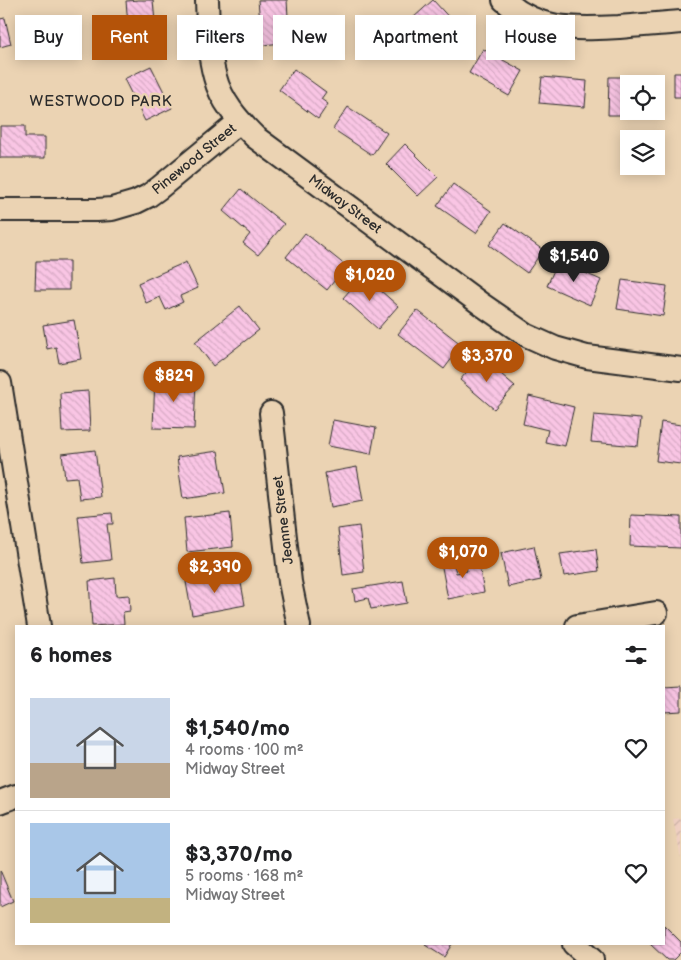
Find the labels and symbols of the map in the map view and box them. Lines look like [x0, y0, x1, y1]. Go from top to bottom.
district label: WESTWOOD PARK [29, 92, 173, 111]
street label: Pinewood Street [148, 119, 240, 198]
street label: Midway Street [305, 171, 386, 238]
pin: $1,540 [533, 240, 615, 283]
pin: $1,020 [329, 260, 411, 302]
pin: $3,370 [446, 340, 528, 383]
pin: $829 [144, 360, 204, 403]
street label: Jeanne Street [269, 474, 297, 565]
pin: $1,070 [422, 536, 504, 579]
pin: $2,390 [174, 552, 256, 594]

